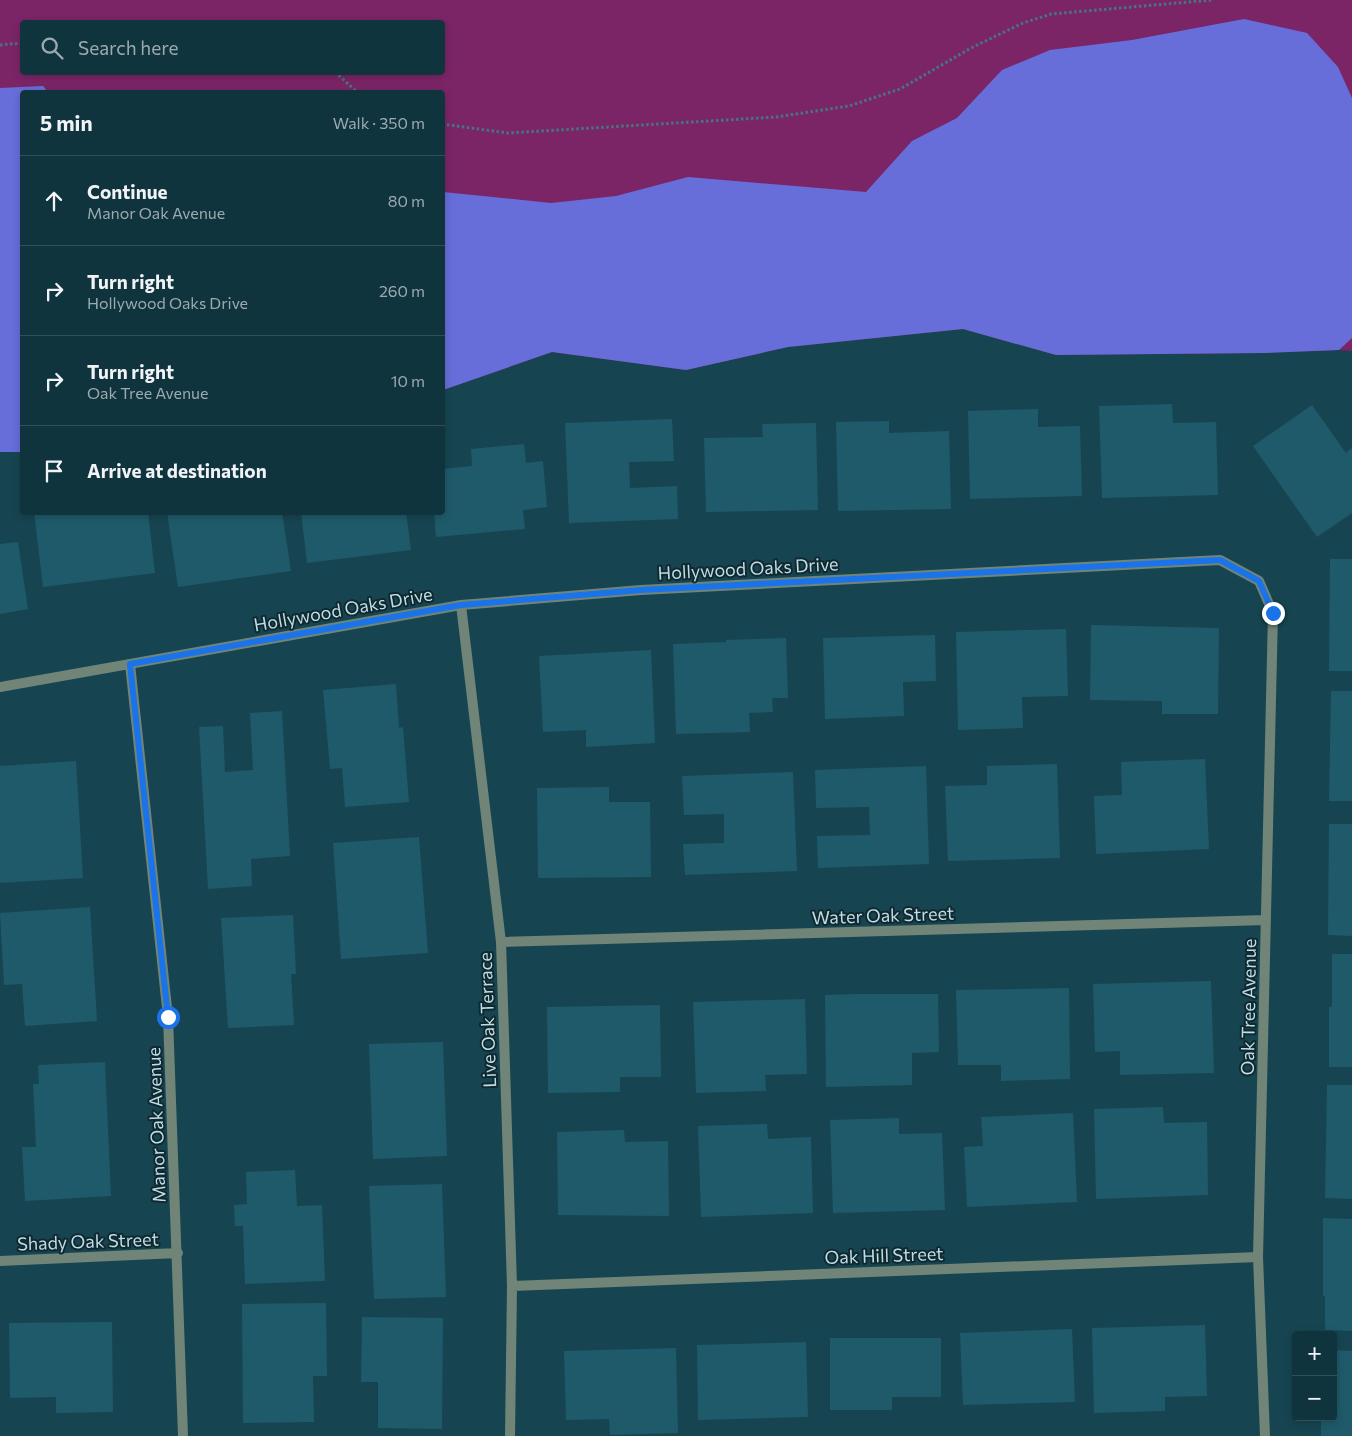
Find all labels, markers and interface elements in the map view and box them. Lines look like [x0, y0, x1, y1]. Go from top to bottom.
search box [20, 20, 445, 75]
icon: search [38, 34, 66, 62]
text: Search here [78, 36, 178, 59]
text: 5 min [40, 110, 93, 135]
text: Walk · 350 m [333, 113, 425, 132]
text: Continue [87, 180, 167, 203]
icon: ahead [40, 187, 68, 215]
text: 80 m [388, 191, 425, 210]
text: Manor Oak Avenue [87, 203, 225, 222]
text: Turn right [87, 270, 174, 293]
icon: right [40, 277, 68, 305]
text: 260 m [379, 281, 425, 300]
text: Hollywood Oaks Drive [87, 293, 248, 312]
text: Turn right [87, 360, 174, 383]
icon: right [40, 367, 68, 395]
text: 10 m [391, 371, 425, 390]
text: Oak Tree Avenue [87, 383, 209, 402]
icon: arrive [40, 457, 68, 485]
text: Arrive at destination [87, 459, 267, 482]
street label: Hollywood Oaks Drive [657, 552, 839, 584]
street label: Hollywood Oaks Drive [252, 582, 434, 636]
route end [1262, 602, 1285, 625]
street label: Water Oak Street [811, 902, 955, 928]
street label: Oak Tree Avenue [1236, 938, 1260, 1076]
street label: Live Oak Terrace [474, 952, 500, 1088]
route start [157, 1006, 180, 1029]
street label: Manor Oak Avenue [142, 1047, 170, 1203]
street label: Shady Oak Street [17, 1228, 159, 1254]
street label: Oak Hill Street [824, 1242, 944, 1268]
map controls [1292, 1331, 1337, 1421]
button: + [1292, 1331, 1337, 1376]
button: − [1292, 1376, 1337, 1421]

